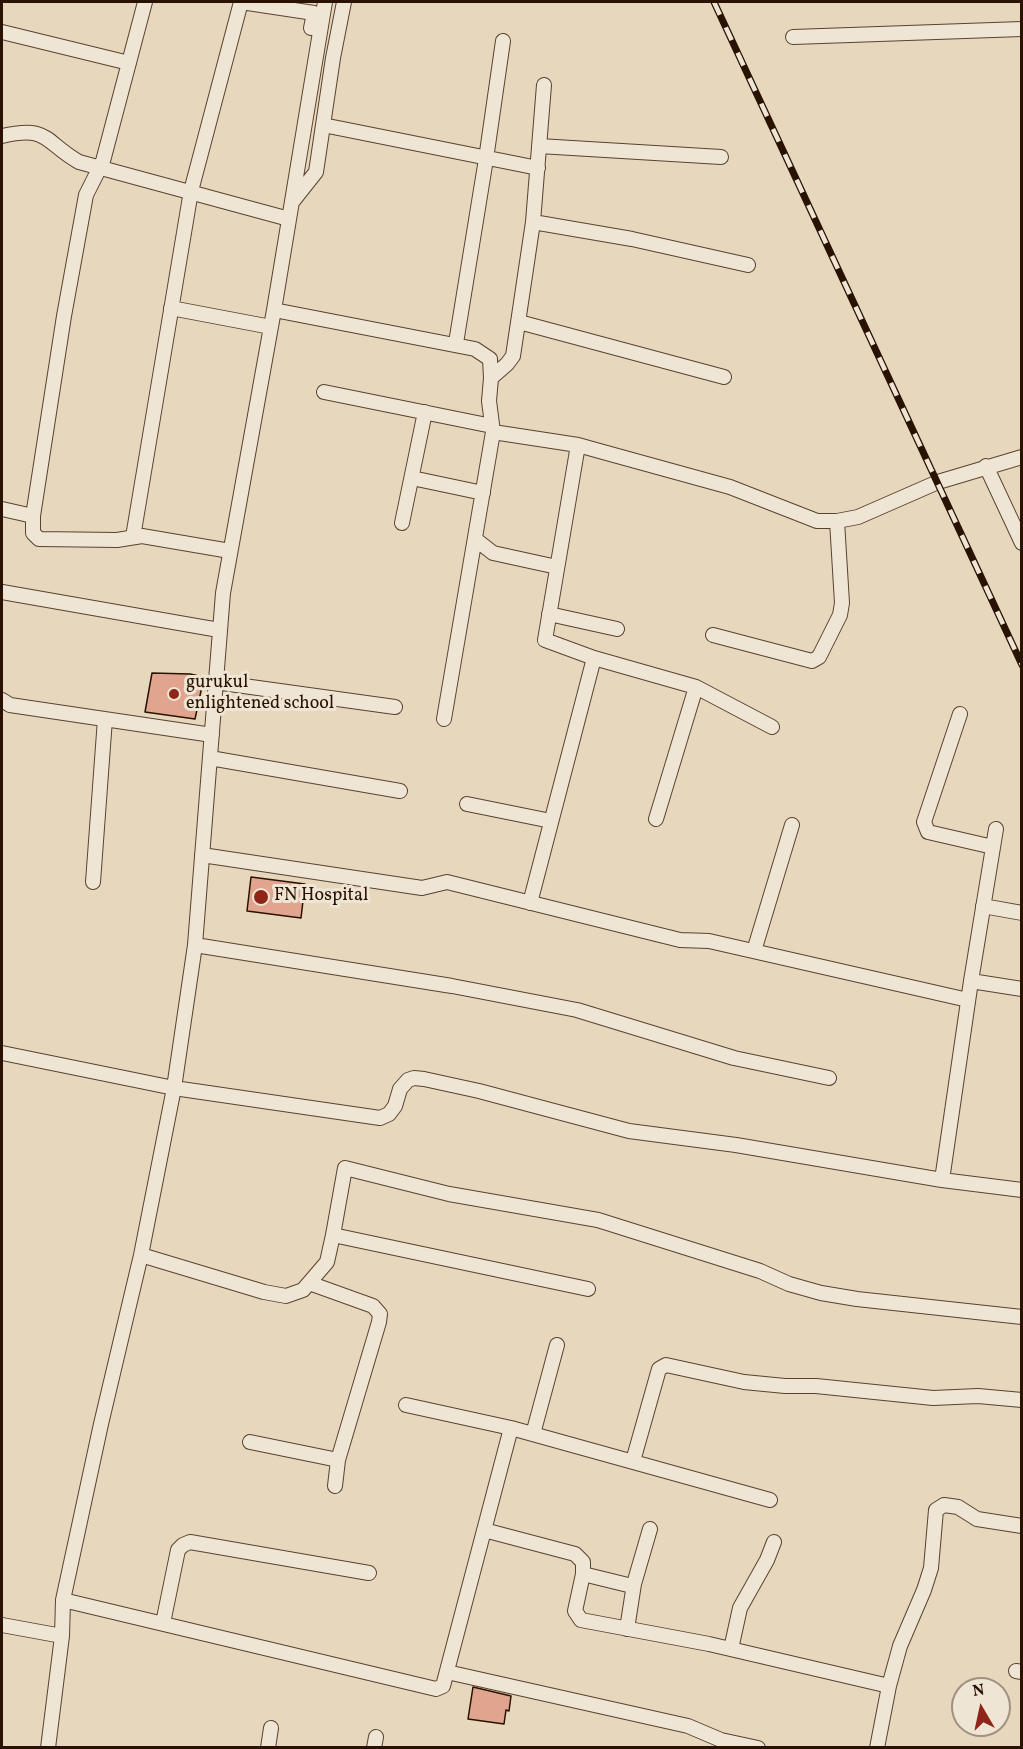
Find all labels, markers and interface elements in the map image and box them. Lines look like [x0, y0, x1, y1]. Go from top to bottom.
place label: gurukul enlightened school [186, 673, 334, 716]
marker: gurukul enlightened school [167, 687, 181, 701]
place label: FN Hospital [274, 886, 368, 908]
marker: FN Hospital [252, 888, 270, 906]
north arrow [951, 1677, 1011, 1737]
text: N [971, 1679, 986, 1703]

